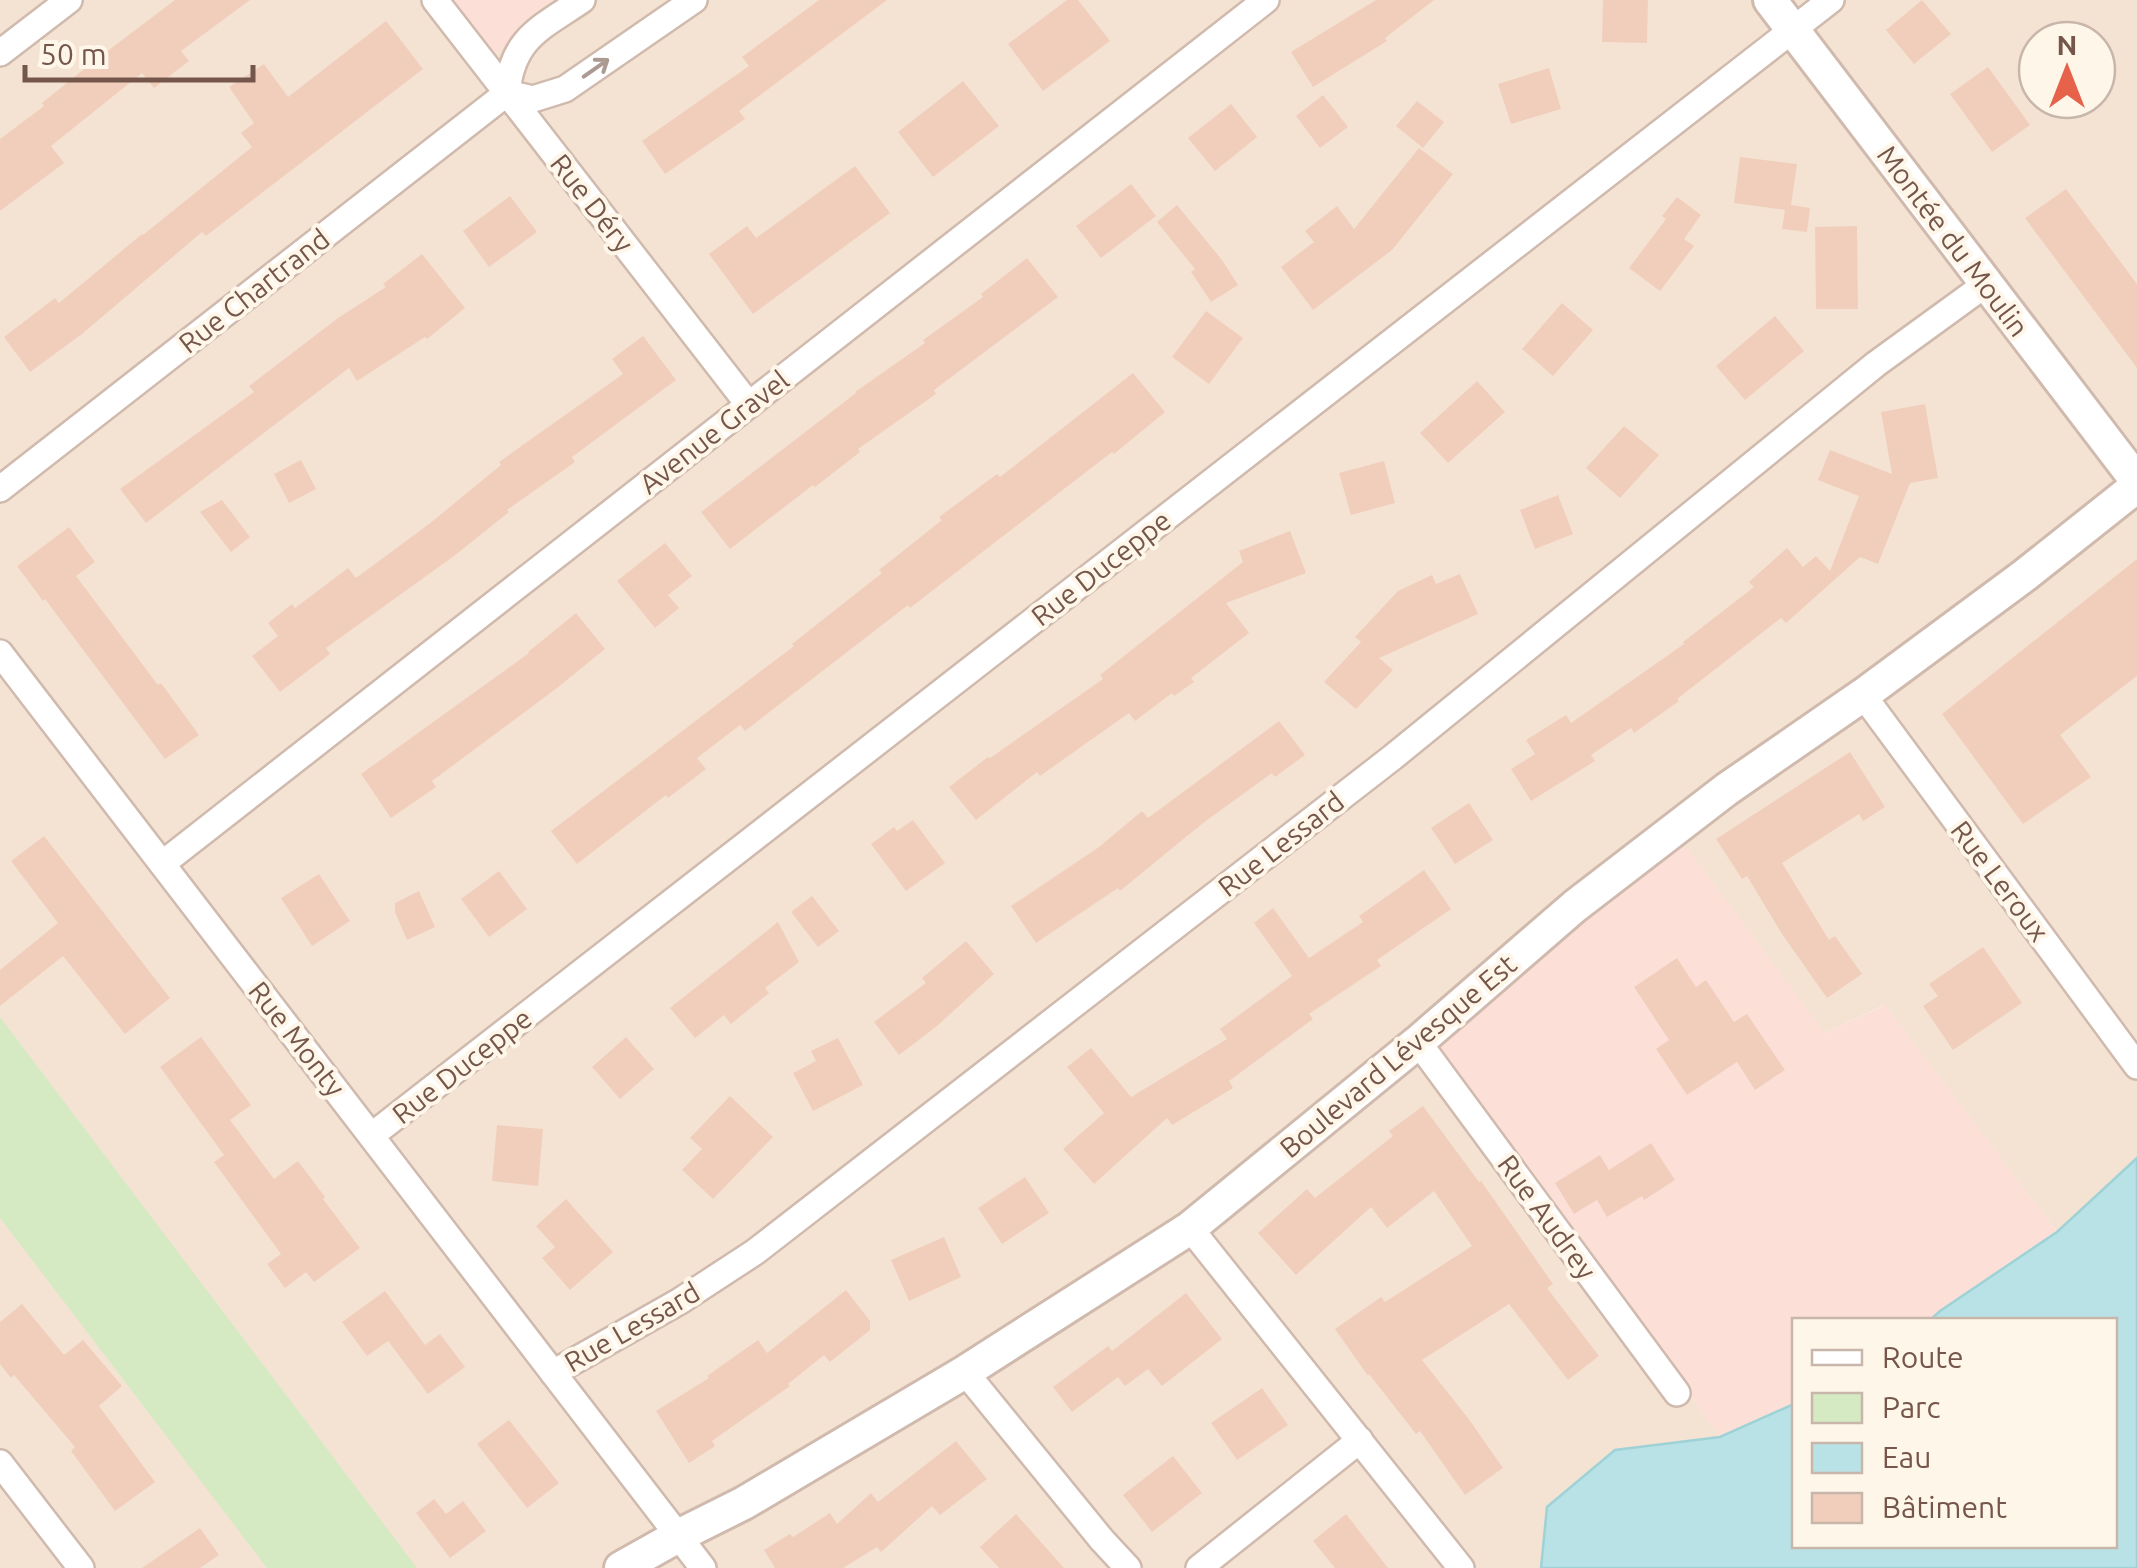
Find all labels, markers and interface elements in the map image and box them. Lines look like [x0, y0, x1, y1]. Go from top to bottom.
scale bar [25, 20, 252, 82]
north arrow [2017, 20, 2117, 120]
text: N [2057, 29, 2077, 60]
text: 50 m [40, 37, 107, 71]
one-way arrow [581, 58, 609, 79]
street label: Montée du Moulin [1872, 139, 2035, 342]
street label: Rue Déry [545, 148, 640, 258]
street label: Rue Chartrand [173, 222, 335, 359]
street label: Avenue Gravel [633, 364, 794, 499]
street label: Rue Duceppe [1025, 504, 1176, 631]
street label: Rue Lessard [1212, 785, 1350, 902]
street label: Rue Leroux [1945, 815, 2056, 947]
street label: Boulevard Lévesque Est [1273, 948, 1522, 1163]
street label: Rue Monty [243, 975, 352, 1102]
street label: Rue Duceppe [386, 1002, 537, 1129]
street label: Rue Audrey [1492, 1149, 1603, 1285]
street label: Rue Lessard [559, 1275, 705, 1378]
legend [1792, 1318, 2117, 1548]
text: Route [1882, 1340, 1964, 1374]
text: Parc [1882, 1390, 1940, 1424]
text: Eau [1882, 1440, 1931, 1474]
text: Bâtiment [1882, 1490, 2007, 1524]

